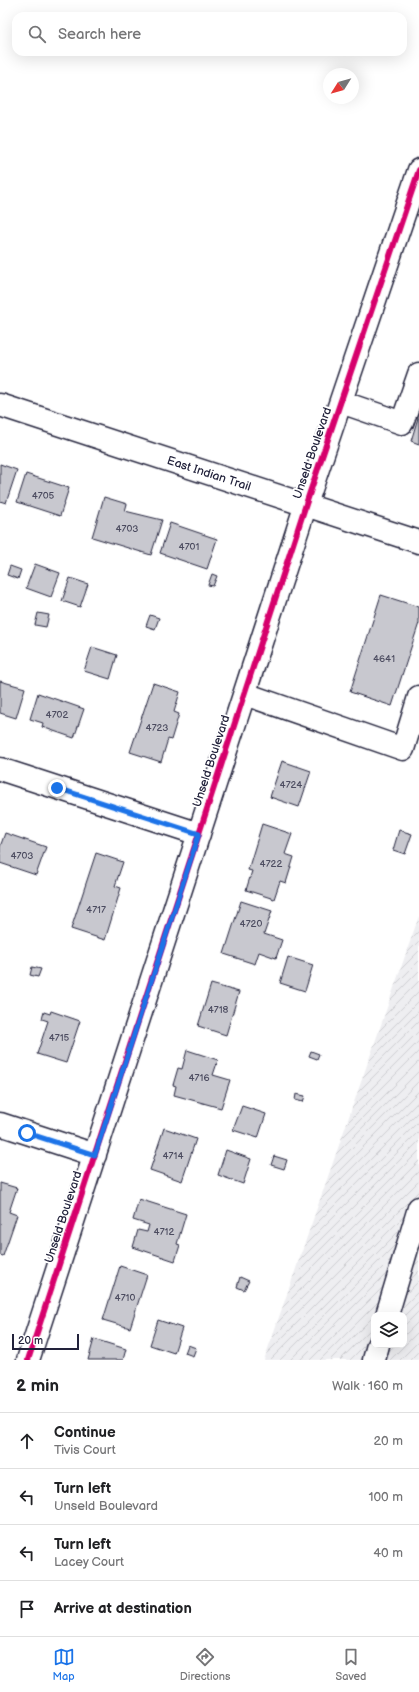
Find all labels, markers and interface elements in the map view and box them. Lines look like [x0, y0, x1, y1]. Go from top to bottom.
search box [12, 12, 407, 56]
icon: search [26, 23, 48, 45]
text: Search here [58, 25, 141, 44]
north arrow [323, 68, 359, 104]
street label: Unseld Boulevard [290, 405, 335, 501]
street label: East Indian Trail [165, 453, 253, 495]
house number: 4705 [32, 490, 55, 502]
house number: 4703 [115, 523, 139, 535]
house number: 4701 [179, 541, 200, 553]
house number: 4641 [373, 653, 395, 665]
house number: 4702 [46, 709, 68, 721]
street label: Unseld Boulevard [190, 713, 233, 809]
house number: 4723 [146, 722, 168, 734]
route end [48, 779, 66, 797]
house number: 4724 [280, 779, 302, 791]
house number: 4703 [10, 850, 34, 862]
house number: 4722 [260, 858, 283, 870]
house number: 4717 [86, 904, 106, 916]
house number: 4720 [240, 918, 263, 930]
house number: 4718 [208, 1004, 229, 1016]
house number: 4715 [49, 1032, 70, 1044]
house number: 4716 [189, 1072, 210, 1084]
route start [18, 1124, 36, 1142]
house number: 4714 [163, 1150, 183, 1162]
street label: Unseld Boulevard [42, 1169, 85, 1265]
house number: 4712 [154, 1226, 174, 1238]
house number: 4710 [115, 1292, 135, 1304]
map controls [371, 1312, 407, 1348]
button: layers [371, 1312, 407, 1348]
scale bar [12, 1332, 79, 1351]
text: 20 m [18, 1334, 43, 1347]
text: 2 min [16, 1376, 59, 1396]
text: Walk · 160 m [332, 1378, 403, 1394]
text: Continue [54, 1423, 116, 1442]
icon: ahead [16, 1430, 38, 1452]
text: 20 m [373, 1433, 403, 1449]
text: Tivis Court [54, 1442, 116, 1458]
text: Turn left [54, 1479, 111, 1498]
icon: left [16, 1486, 38, 1508]
text: 100 m [368, 1489, 403, 1505]
text: Unseld Boulevard [54, 1498, 158, 1514]
text: Turn left [54, 1535, 111, 1554]
icon: left [16, 1542, 38, 1564]
text: 40 m [373, 1545, 403, 1561]
text: Lacey Court [54, 1554, 124, 1570]
icon: arrive [16, 1598, 38, 1620]
text: Arrive at destination [54, 1599, 192, 1618]
tab: Map [53, 1646, 75, 1683]
tab: Directions [180, 1646, 230, 1683]
tab: Saved [336, 1646, 366, 1683]

